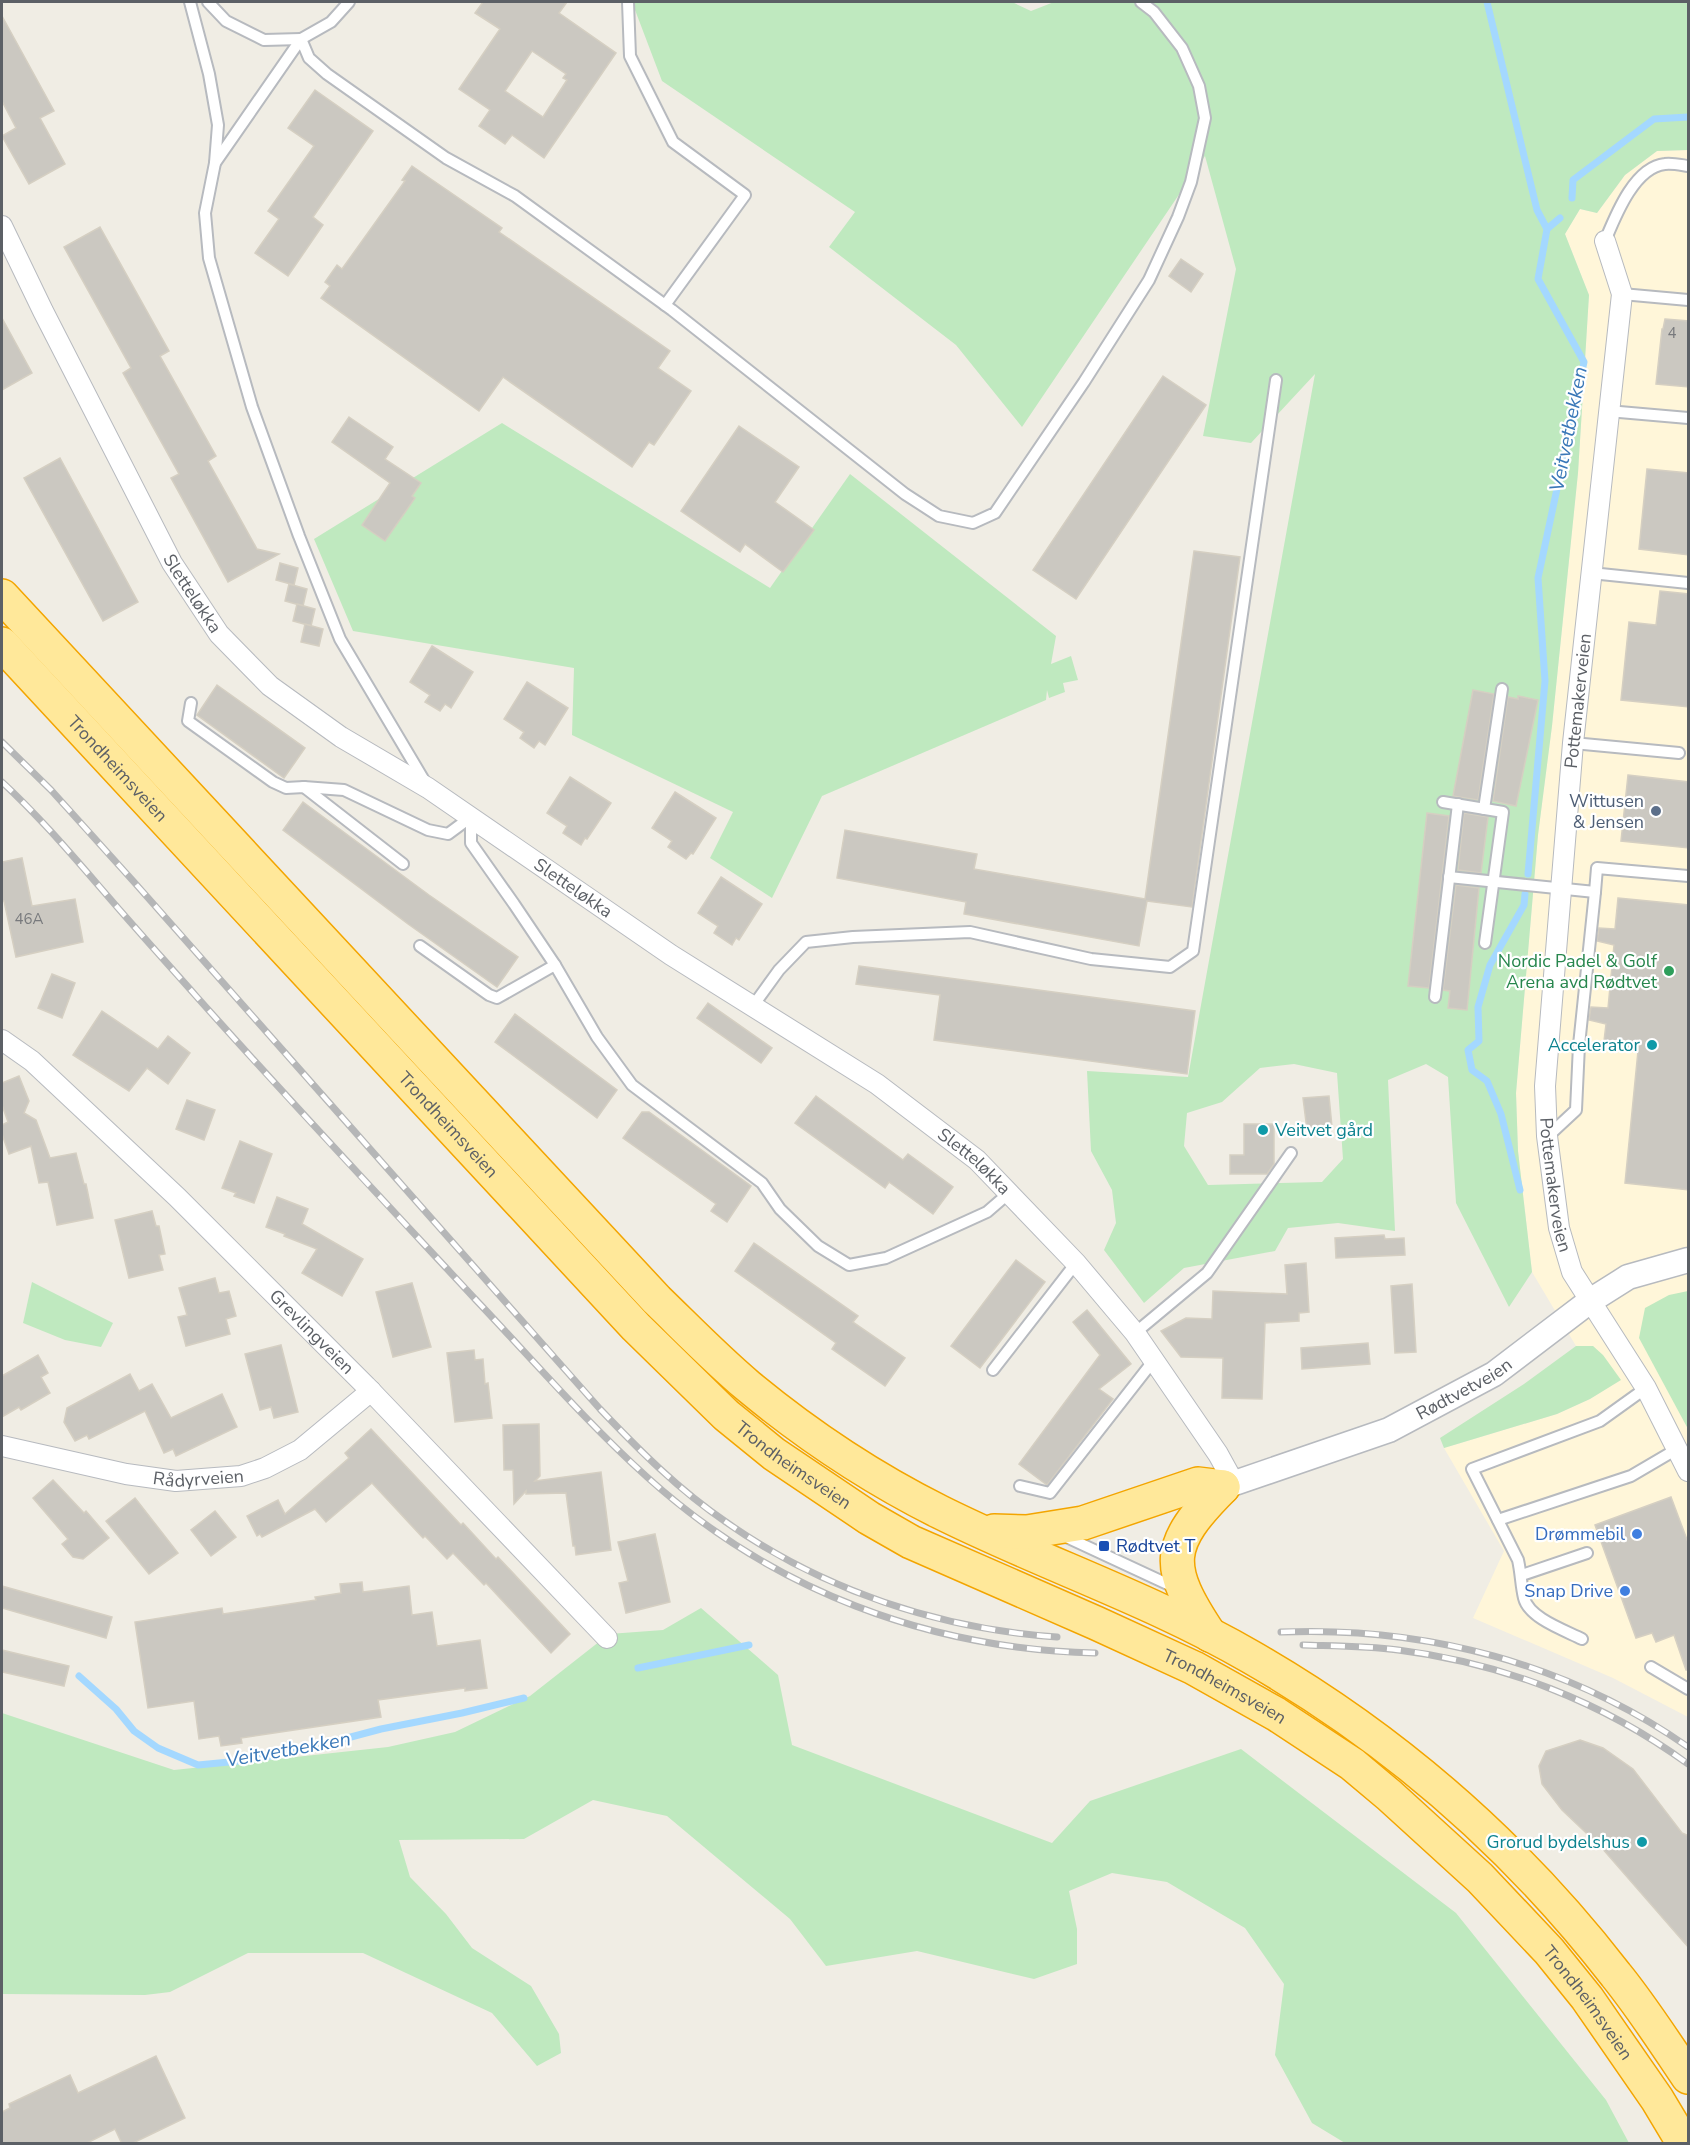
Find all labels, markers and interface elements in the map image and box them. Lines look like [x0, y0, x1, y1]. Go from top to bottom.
house number: 4 [1667, 323, 1677, 343]
water label: Veitvetbekken [1543, 364, 1594, 494]
street label: Sletteløkka [157, 550, 227, 638]
street label: Pottemakerveien [1559, 632, 1597, 770]
street label: Trondheimsveien [62, 710, 173, 827]
place label: Wittusen & Jensen [1569, 789, 1644, 834]
marker: Wittusen & Jensen [1649, 804, 1663, 818]
street label: Sletteløkka [529, 852, 617, 923]
house number: 46A [15, 909, 44, 929]
place label: Nordic Padel & Golf Arena avd Rødtvet [1498, 949, 1658, 994]
marker: Nordic Padel & Golf Arena avd Rødtvet [1662, 964, 1676, 978]
place label: Accelerator [1548, 1033, 1641, 1057]
marker: Accelerator [1645, 1038, 1659, 1052]
street label: Trondheimsveien [393, 1066, 504, 1183]
street label: Pottemakerveien [1534, 1117, 1577, 1255]
place label: Veitvet gård [1274, 1118, 1373, 1142]
street label: Sletteløkka [933, 1122, 1016, 1200]
marker: Veitvet gård [1256, 1123, 1270, 1137]
street label: Grevlingveien [264, 1284, 360, 1380]
street label: Rødtvetveien [1412, 1352, 1517, 1425]
street label: Trondheimsveien [731, 1416, 856, 1515]
street label: Rådyrveien [151, 1464, 245, 1493]
place label: Drømmebil [1535, 1522, 1626, 1546]
marker: Drømmebil [1630, 1527, 1644, 1541]
place label: Rødtvet T [1116, 1534, 1195, 1558]
marker: Rødtvet T [1097, 1539, 1111, 1553]
place label: Snap Drive [1524, 1579, 1613, 1603]
marker: Snap Drive [1618, 1584, 1632, 1598]
street label: Trondheimsveien [1159, 1643, 1291, 1730]
water label: Veitvetbekken [223, 1725, 353, 1774]
place label: Grorud bydelshus [1487, 1830, 1630, 1854]
marker: Grorud bydelshus [1635, 1835, 1649, 1849]
street label: Trondheimsveien [1537, 1940, 1638, 2065]

